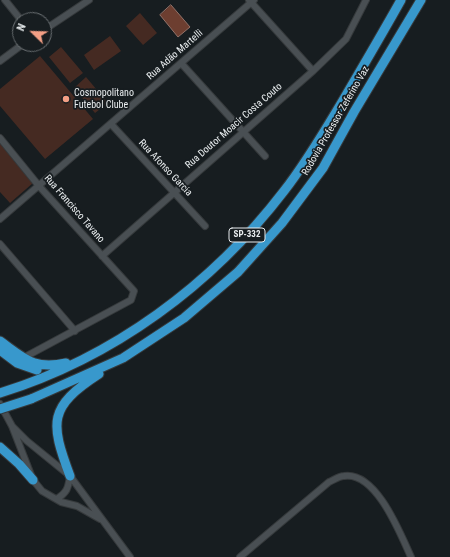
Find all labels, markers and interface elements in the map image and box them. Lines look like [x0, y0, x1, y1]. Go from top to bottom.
north arrow [12, 12, 52, 52]
text: N [14, 22, 29, 33]
street label: Rua Adão Martelli [145, 27, 205, 83]
street label: Rodovia Professor Zeferino Vaz [300, 64, 372, 178]
street label: Rua Doutor Moacir Costa Couto [183, 81, 285, 171]
place label: Cosmopolitano Futebol Clube [74, 87, 134, 110]
marker: Cosmopolitano Futebol Clube [61, 94, 71, 104]
street label: Rua Afonso Garcia [136, 137, 194, 199]
street label: Rua Francisco Tavano [41, 173, 107, 245]
road number: SP-332 [229, 228, 265, 242]

